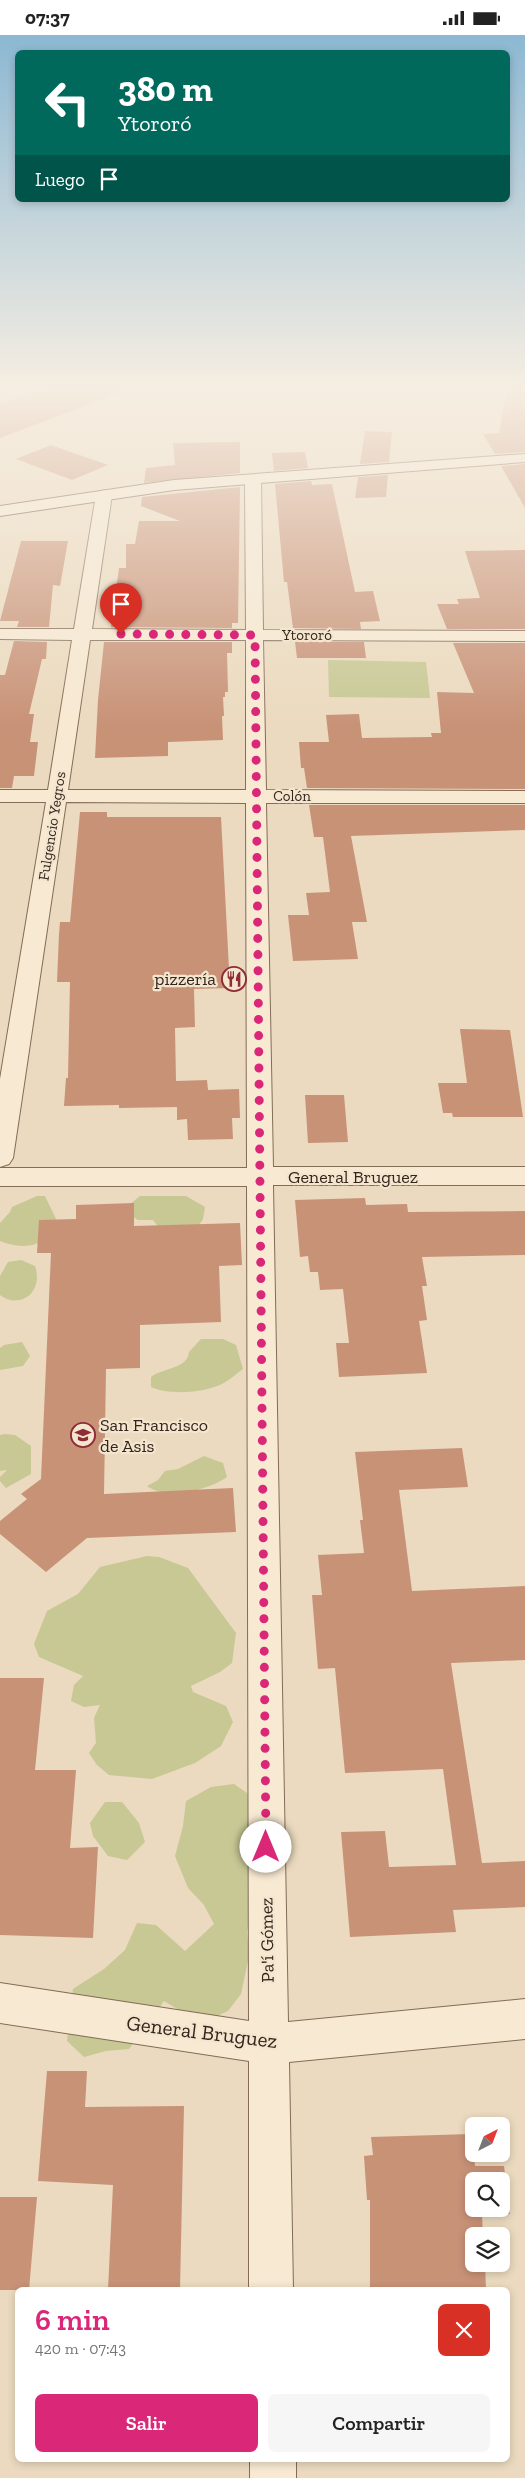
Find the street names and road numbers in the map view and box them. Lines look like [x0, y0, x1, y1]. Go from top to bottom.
street label: Ytororó [281, 626, 332, 644]
street label: Fulgencio Yegros [34, 770, 70, 882]
street label: Colón [273, 787, 311, 805]
street label: General Bruguez [288, 1166, 418, 1188]
street label: Pa'í Gómez [255, 1897, 279, 1983]
street label: General Bruguez [125, 2010, 279, 2053]

